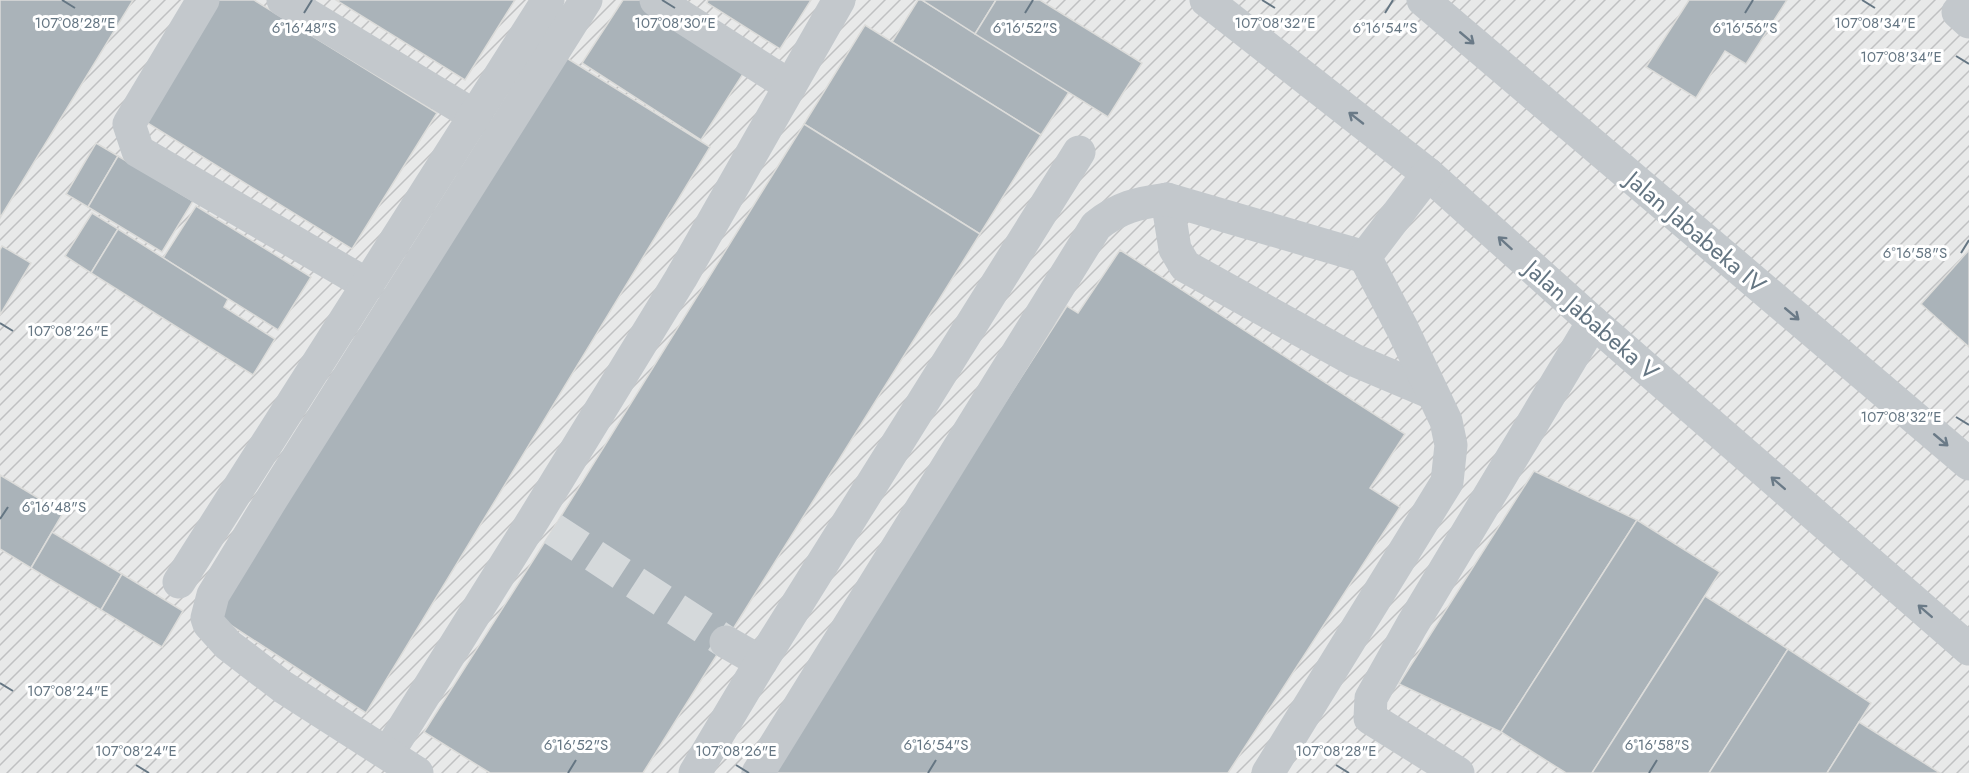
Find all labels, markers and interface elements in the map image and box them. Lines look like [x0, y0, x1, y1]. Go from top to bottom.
text: 107°08'28"E [34, 12, 116, 34]
text: 107°08'30"E [634, 12, 716, 34]
text: 107°08'32"E [1234, 12, 1316, 34]
text: 107°08'34"E [1834, 12, 1916, 34]
text: 6°16'48"S [272, 17, 336, 39]
text: 6°16'52"S [993, 17, 1057, 39]
text: 6°16'54"S [1353, 17, 1417, 39]
text: 6°16'56"S [1713, 17, 1777, 39]
one-way arrow [1459, 31, 1474, 45]
text: 107°08'34"E [1860, 46, 1942, 68]
one-way arrow [1348, 111, 1364, 124]
street label: Jalan Jababeka IV [1616, 161, 1774, 301]
one-way arrow [1498, 236, 1513, 250]
text: 6°16'58"S [1883, 242, 1947, 264]
street label: Jalan Jababeka V [1515, 250, 1667, 388]
one-way arrow [1784, 307, 1799, 321]
text: 107°08'26"E [27, 320, 109, 342]
text: 107°08'32"E [1860, 406, 1942, 428]
one-way arrow [1933, 433, 1948, 447]
one-way arrow [1771, 476, 1786, 490]
text: 6°16'48"S [22, 496, 86, 518]
one-way arrow [1918, 604, 1933, 618]
text: 107°08'24"E [27, 680, 109, 702]
text: 6°16'52"S [544, 734, 608, 756]
text: 6°16'54"S [904, 734, 968, 756]
text: 6°16'58"S [1625, 734, 1689, 756]
text: 107°08'24"E [95, 740, 177, 762]
text: 107°08'26"E [695, 740, 777, 762]
text: 107°08'28"E [1295, 740, 1377, 762]

